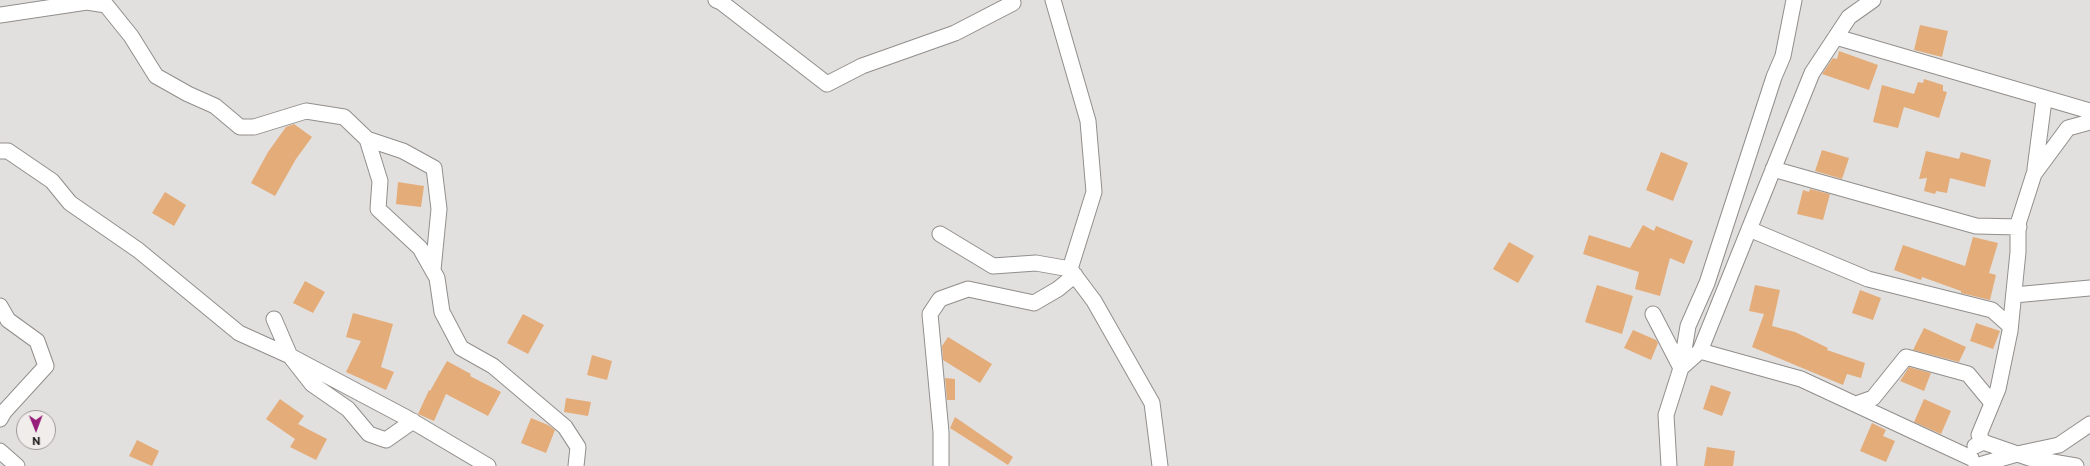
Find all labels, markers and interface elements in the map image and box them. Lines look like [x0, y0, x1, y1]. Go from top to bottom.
north arrow [16, 410, 56, 450]
text: N [32, 435, 40, 448]

